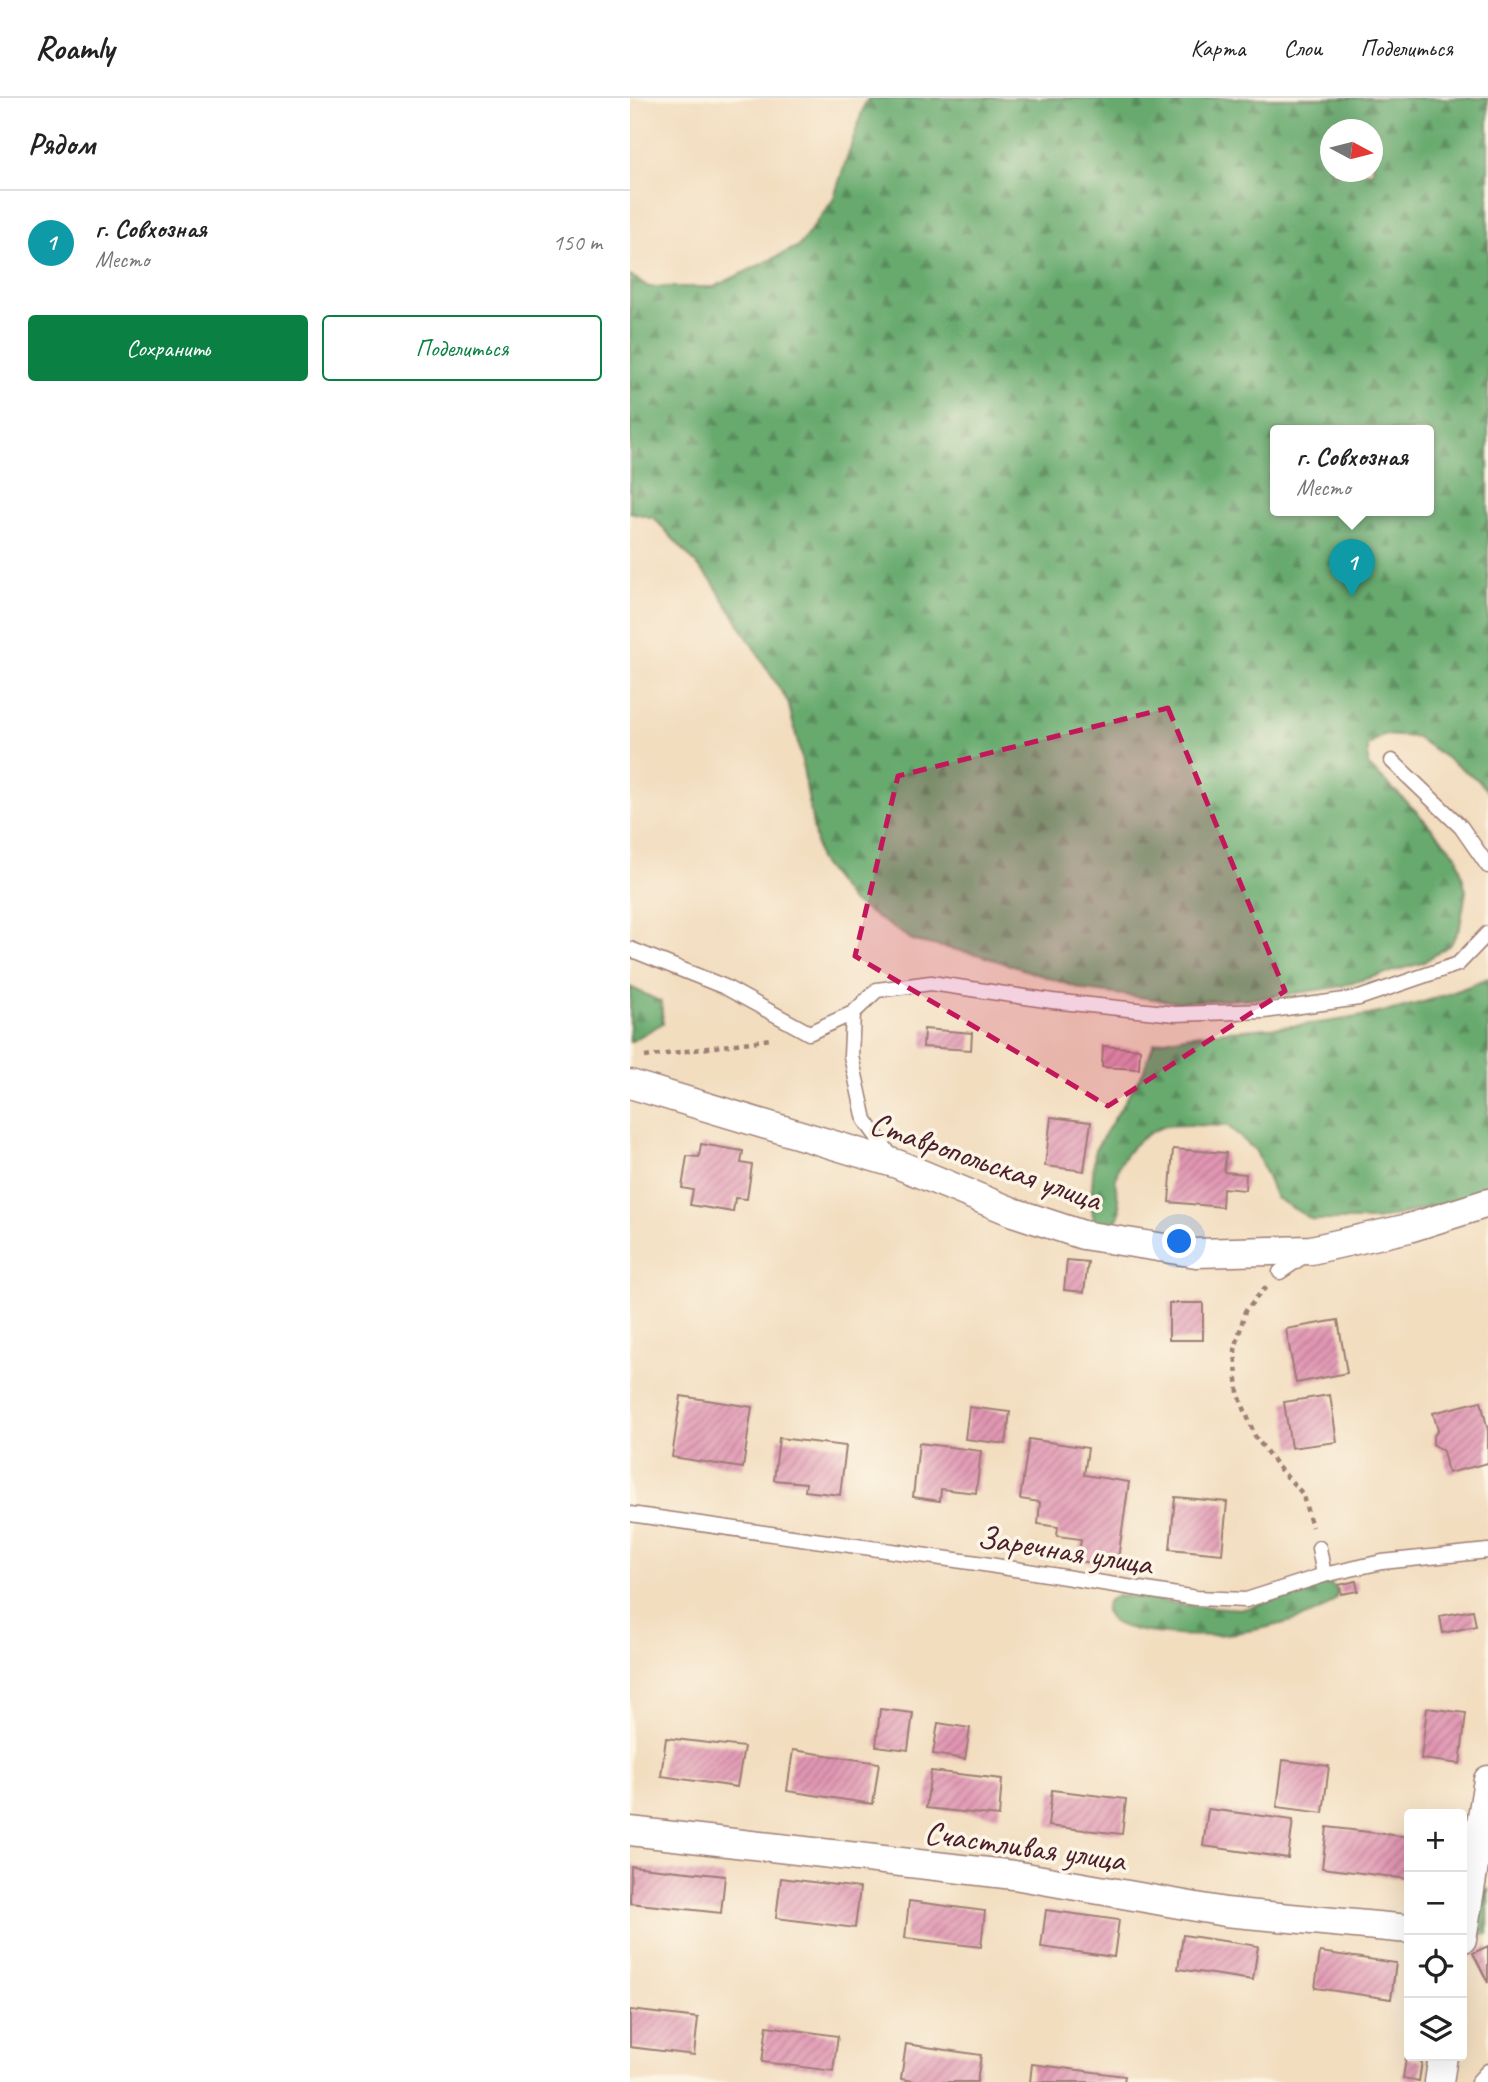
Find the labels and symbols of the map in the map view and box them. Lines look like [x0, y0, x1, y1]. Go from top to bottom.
north arrow [1320, 119, 1383, 182]
pin: 1 [1329, 539, 1375, 597]
street label: Ставропольская улица [864, 1102, 1109, 1221]
your location [1162, 1224, 1196, 1258]
street label: Заречная улица [974, 1515, 1158, 1585]
street label: Счастливая улица [922, 1811, 1131, 1881]

